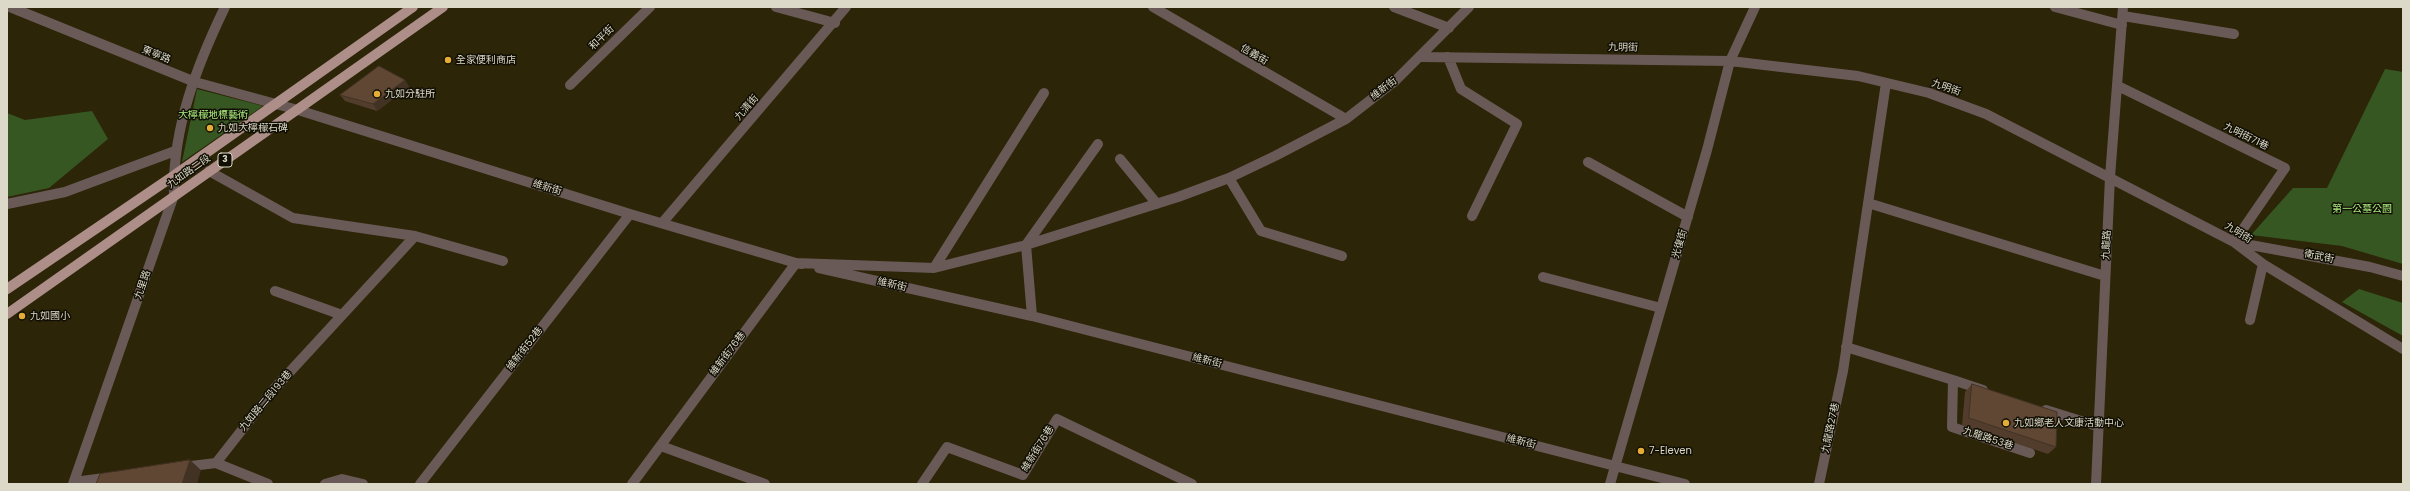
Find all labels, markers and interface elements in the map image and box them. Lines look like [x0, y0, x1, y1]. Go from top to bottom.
street label: 和平街 [587, 23, 617, 53]
street label: 信義街 [1238, 42, 1270, 68]
street label: 九明街 [1608, 42, 1638, 54]
street label: 東寧路 [140, 44, 172, 66]
place label: 全家便利商店 [456, 54, 516, 66]
marker: 全家便利商店 [443, 55, 453, 65]
street label: 維新街 [1368, 75, 1400, 103]
street label: 九明街 [1930, 77, 1962, 99]
place label: 九如分駐所 [385, 88, 435, 100]
marker: 九如分駐所 [372, 89, 382, 99]
street label: 九清街 [733, 93, 761, 123]
park label: 大檸檬地標藝術 [178, 109, 248, 121]
street label: 九明街71巷 [2222, 121, 2270, 153]
place label: 九如大檸檬石碑 [218, 122, 288, 134]
marker: 九如大檸檬石碑 [205, 123, 215, 133]
street label: 九如路二段 [165, 153, 213, 191]
road number: 3 [218, 153, 232, 167]
street label: 維新街 [531, 178, 563, 198]
park label: 第一公墓公園 [2332, 203, 2392, 215]
street label: 九明街 [2222, 220, 2254, 246]
street label: 光復街 [1670, 228, 1690, 260]
street label: 九龍路 [2100, 230, 2114, 260]
street label: 衛武街 [2303, 248, 2335, 266]
street label: 九里路 [132, 269, 154, 301]
street label: 維新街 [876, 276, 908, 294]
place label: 九如國小 [30, 310, 70, 322]
marker: 九如國小 [17, 311, 27, 321]
street label: 維新街52巷 [504, 325, 546, 373]
street label: 維新街76巷 [708, 330, 748, 378]
street label: 維新街 [1191, 352, 1223, 370]
street label: 九如路二段193巷 [237, 368, 295, 434]
street label: 九龍路27巷 [1820, 402, 1842, 454]
place label: 九如鄉老人文康活動中心 [2014, 417, 2124, 429]
marker: 九如鄉老人文康活動中心 [2001, 418, 2011, 428]
street label: 維新街76巷 [1019, 424, 1057, 474]
street label: 九龍路53巷 [1961, 425, 2015, 453]
street label: 維新街 [1505, 433, 1537, 451]
place label: 7-Eleven [1649, 445, 1692, 457]
marker: 7-Eleven [1636, 446, 1646, 456]

